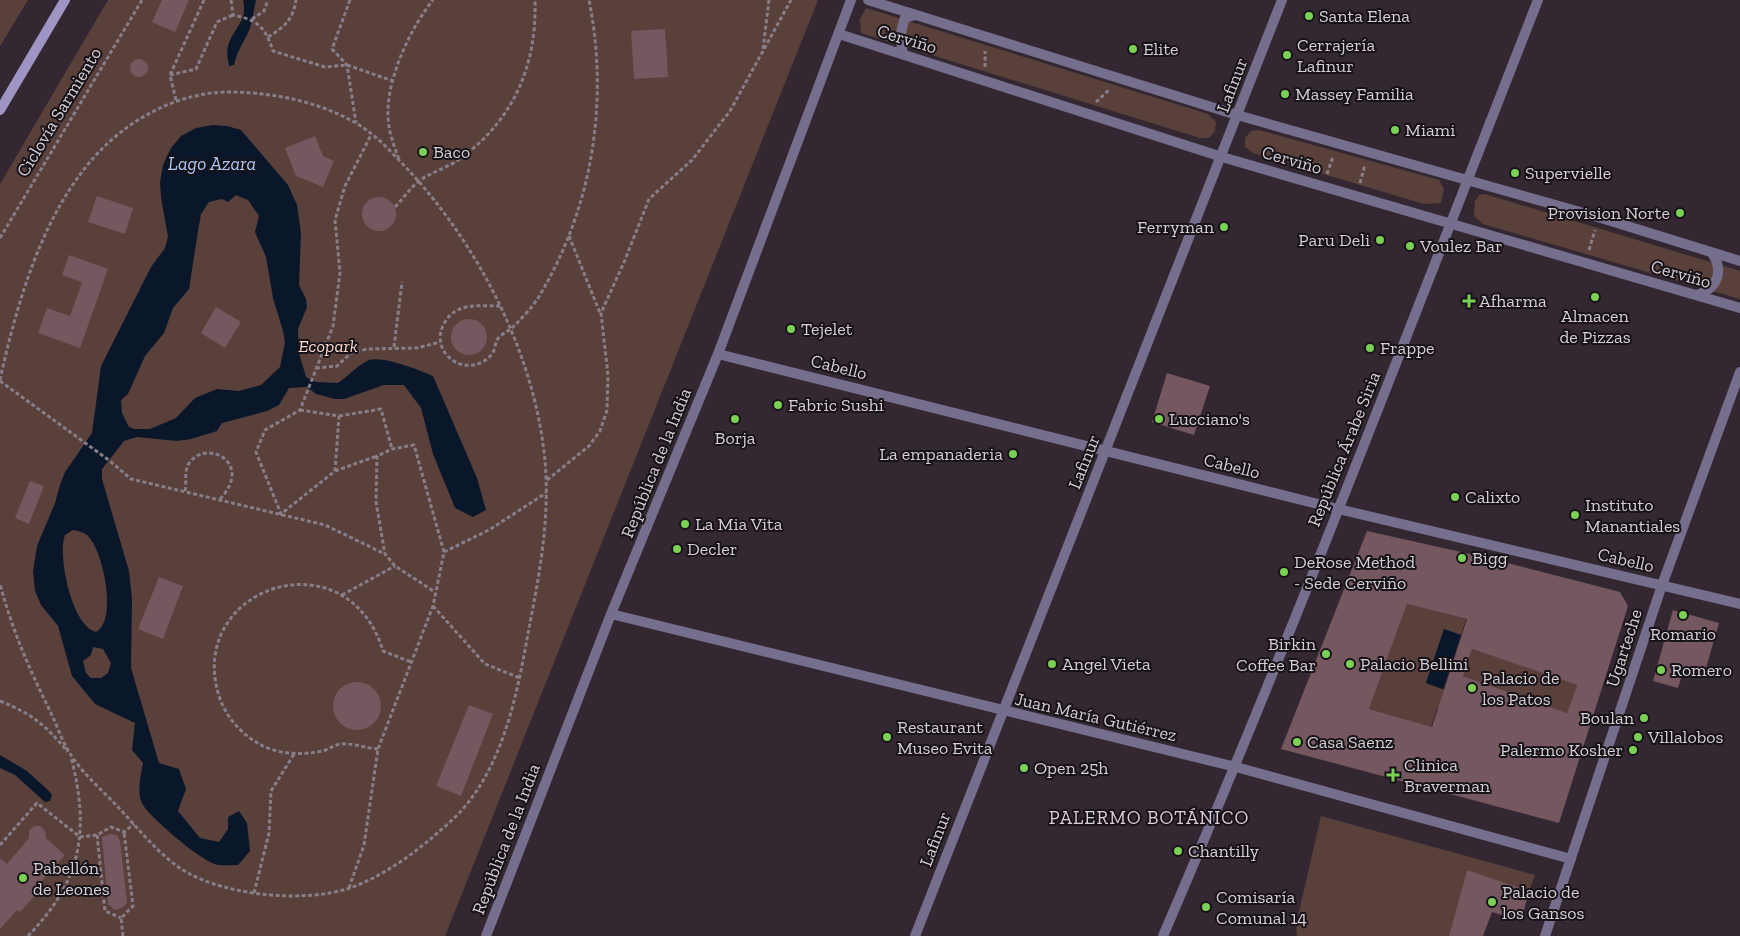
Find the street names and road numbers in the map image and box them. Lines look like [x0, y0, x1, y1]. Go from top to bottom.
street label: Cerviño [874, 20, 940, 58]
street label: Ciclovía Sarmiento [12, 43, 106, 181]
street label: Lafinur [1212, 55, 1252, 115]
street label: Cerviño [1259, 141, 1325, 179]
street label: Cerviño [1648, 255, 1714, 293]
street label: Cabello [809, 349, 869, 385]
street label: República Árabe Siria [1303, 368, 1385, 530]
street label: República de la India [616, 385, 696, 541]
street label: Lafinur [1063, 432, 1105, 492]
street label: Cabello [1202, 448, 1262, 484]
street label: Cabello [1596, 543, 1656, 577]
street label: Ugarteche [1601, 606, 1647, 690]
street label: Juan María Gutiérrez [1013, 688, 1179, 746]
street label: República de la India [467, 760, 545, 917]
street label: Lafinur [915, 809, 955, 869]

